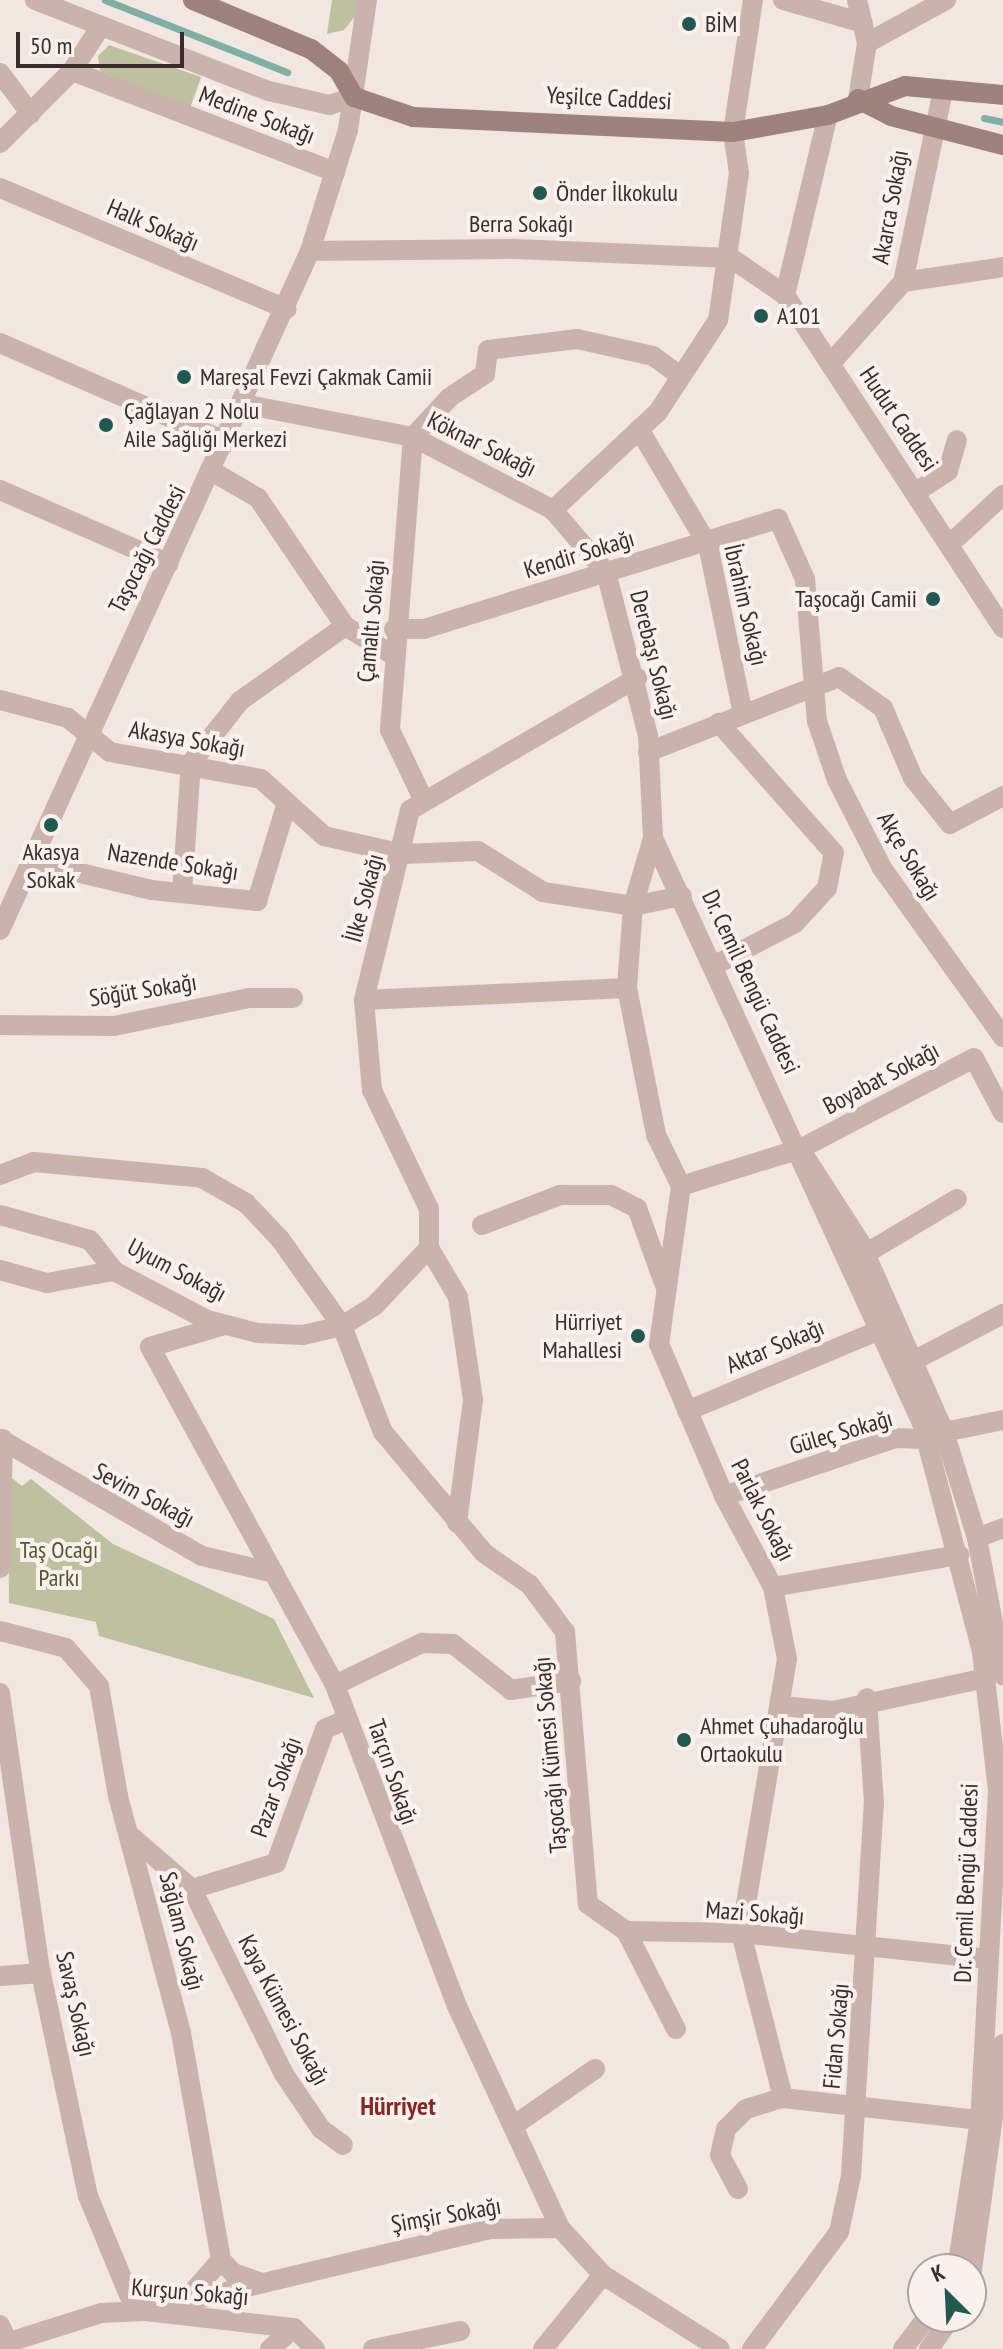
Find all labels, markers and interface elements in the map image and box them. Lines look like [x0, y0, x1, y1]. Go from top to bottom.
place label: BİM [705, 10, 737, 38]
marker: BİM [680, 15, 698, 33]
scale bar [20, 16, 188, 66]
text: 50 m [30, 30, 72, 61]
street label: Medine Sokağı [195, 80, 319, 150]
street label: Yeşilce Caddesi [546, 80, 672, 116]
street label: Akarca Sokağı [866, 148, 914, 266]
place label: Önder İlkokulu [556, 179, 678, 207]
marker: Önder İlkokulu [531, 184, 549, 202]
street label: Halk Sokağı [102, 193, 204, 257]
street label: Berra Sokağı [469, 210, 573, 238]
place label: A101 [777, 302, 821, 330]
marker: A101 [752, 307, 770, 325]
street label: Hudut Caddesi [853, 361, 945, 477]
place label: Mareşal Fevzi Çakmak Camii [200, 363, 433, 391]
marker: Mareşal Fevzi Çakmak Camii [175, 368, 193, 386]
place label: Çağlayan 2 Nolu Aile Sağlığı Merkezi [124, 397, 287, 453]
street label: Köknar Sokağı [423, 405, 541, 483]
marker: Çağlayan 2 Nolu Aile Sağlığı Merkezi [95, 414, 117, 436]
street label: Taşocağı Caddesi [102, 480, 192, 618]
street label: Kendir Sokağı [520, 524, 638, 584]
street label: İbrahim Sokağı [718, 541, 774, 669]
street label: Çamaltı Sokağı [351, 558, 391, 684]
place label: Taşocağı Camii [795, 585, 917, 613]
street label: Derebaşı Sokağı [624, 587, 684, 723]
marker: Taşocağı Camii [924, 590, 942, 608]
street label: Akasya Sokağı [127, 715, 247, 763]
street label: Akçe Sokağı [871, 806, 947, 906]
marker: Akasya Sokak [42, 816, 60, 834]
street label: Nazende Sokağı [106, 837, 240, 887]
place label: Akasya Sokak [23, 838, 79, 894]
street label: İlke Sokağı [338, 851, 390, 945]
street label: Dr. Cemil Bengü Caddesi [695, 885, 807, 1079]
street label: Söğüt Sokağı [87, 967, 199, 1013]
street label: Boyabat Sokağı [818, 1036, 944, 1120]
street label: Uyum Sokağı [123, 1232, 231, 1308]
place label: Hürriyet Mahallesi [543, 1308, 622, 1364]
street label: Aktar Sokağı [722, 1312, 828, 1380]
marker: Hürriyet Mahallesi [629, 1327, 647, 1345]
street label: Güleç Sokağı [786, 1404, 896, 1460]
street label: Parlak Sokağı [725, 1454, 801, 1566]
street label: Sevim Sokağı [89, 1456, 199, 1534]
park label: Taş Ocağı Parkı [20, 1536, 98, 1592]
street label: Taşocağı Kümesi Sokağı [527, 1656, 573, 1854]
place label: Ahmet Çuhadaroğlu Ortaokulu [700, 1712, 864, 1768]
street label: Tarçın Sokağı [362, 1716, 424, 1828]
marker: Ahmet Çuhadaroğlu Ortaokulu [675, 1731, 693, 1749]
street label: Pazar Sokağı [245, 1733, 307, 1841]
street label: Dr. Cemil Bengü Caddesi [948, 1782, 984, 1984]
street label: Sağlam Sokağı [153, 1869, 211, 1993]
street label: Mazi Sokağı [705, 1895, 805, 1931]
street label: Kaya Kümesi Sokağı [232, 1930, 336, 2090]
street label: Savaş Sokağı [50, 1949, 102, 2059]
street label: Fidan Sokağı [817, 1982, 855, 2090]
district label: Hürriyet [360, 2090, 436, 2122]
street label: Şimşir Sokağı [389, 2191, 503, 2239]
north arrow [907, 2253, 987, 2333]
text: K [927, 2258, 949, 2288]
street label: Kurşun Sokağı [130, 2273, 250, 2311]

